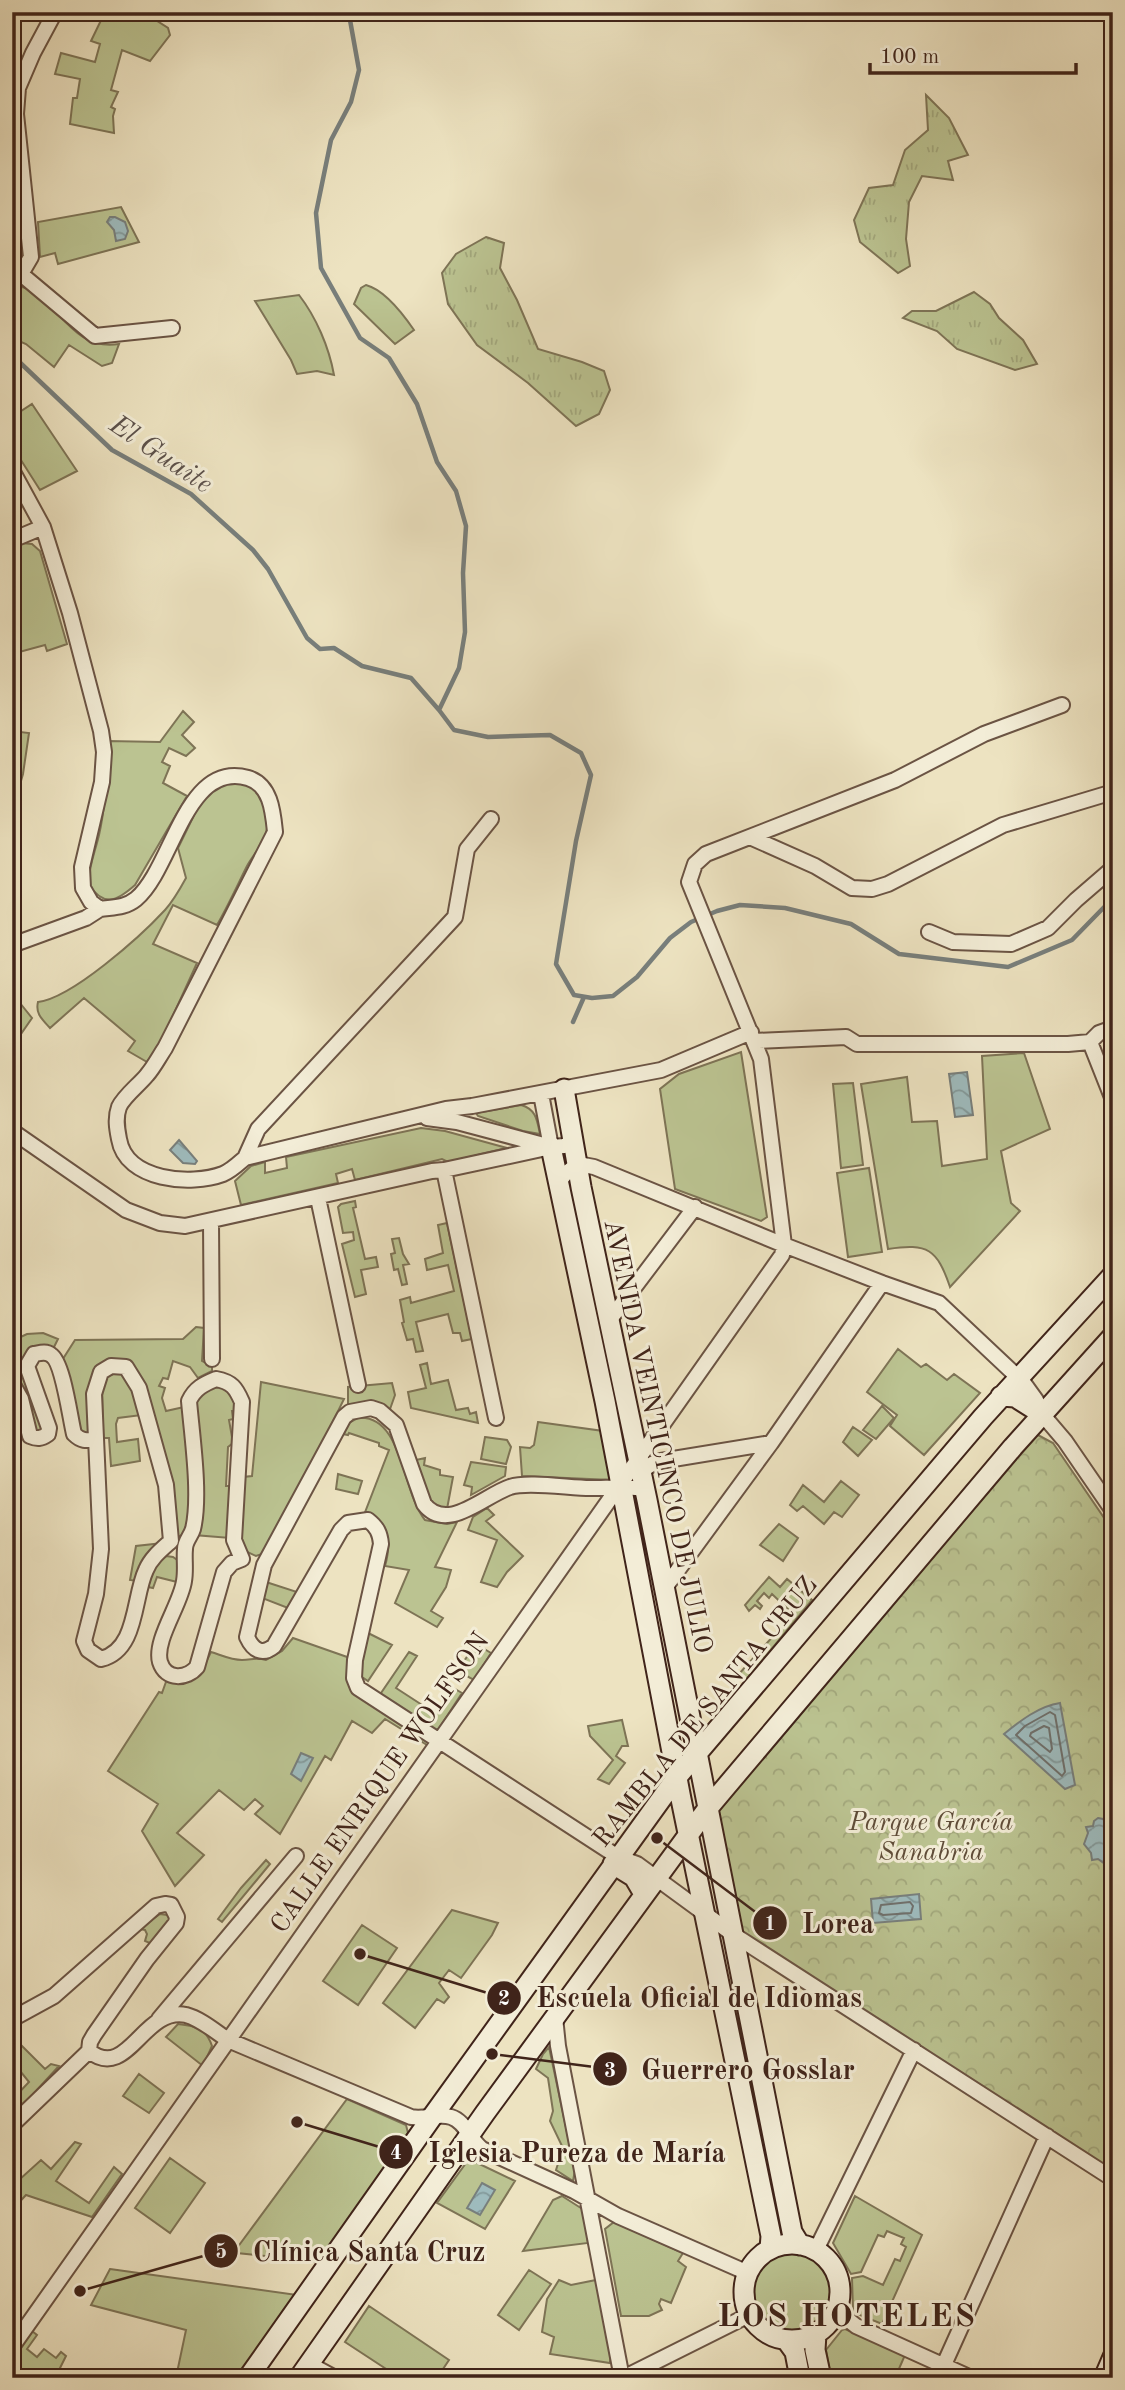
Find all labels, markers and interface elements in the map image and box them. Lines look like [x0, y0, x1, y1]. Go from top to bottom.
scale bar [870, 32, 1076, 76]
text: 100 m [880, 47, 939, 68]
water label: El Guaite [103, 411, 217, 500]
street label: AVENIDA VEINTICINCO DE JULIO [598, 1217, 716, 1656]
street label: RAMBLA DE SANTA CRUZ [589, 1572, 823, 1852]
street label: CALLE ENRIQUE WOLFSON [267, 1628, 495, 1938]
park label: Parque García Sanabria [848, 1810, 1013, 1866]
callout: Lorea [753, 1898, 888, 1947]
text: Lorea [802, 1912, 874, 1940]
text: 1 [764, 1914, 776, 1935]
callout: Escuela Oficial de Idiomas [486, 1973, 876, 2022]
text: Escuela Oficial de Idiomas [536, 1986, 862, 2014]
text: 2 [498, 1989, 510, 2010]
callout: Guerrero Gosslar [592, 2045, 869, 2094]
text: Guerrero Gosslar [641, 2058, 855, 2086]
text: 3 [604, 2061, 616, 2082]
callout: Iglesia Pureza de María [379, 2127, 739, 2176]
text: Iglesia Pureza de María [428, 2141, 726, 2169]
text: 4 [390, 2143, 402, 2164]
callout: Clínica Santa Cruz [204, 2226, 499, 2275]
text: Clínica Santa Cruz [253, 2240, 485, 2268]
text: 5 [215, 2242, 227, 2263]
district label: LOS HOTELES [717, 2301, 977, 2334]

